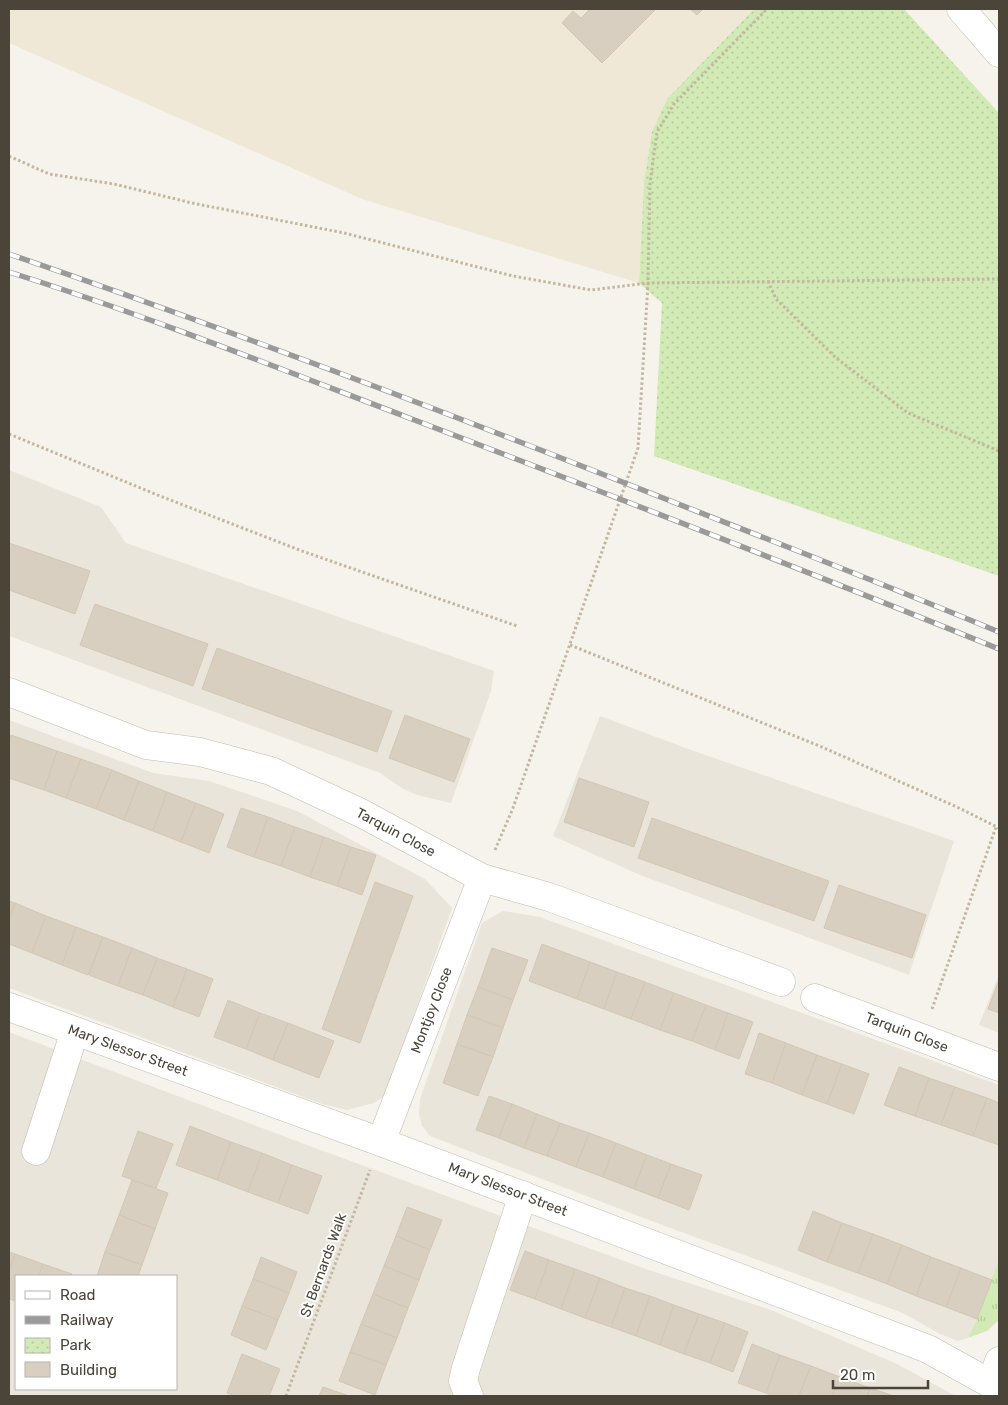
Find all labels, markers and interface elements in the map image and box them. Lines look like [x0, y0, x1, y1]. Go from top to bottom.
street label: Tarquin Close [353, 804, 439, 861]
street label: Montjoy Close [407, 965, 456, 1056]
street label: Tarquin Close [863, 1009, 951, 1056]
street label: Mary Slessor Street [66, 1021, 190, 1080]
street label: Mary Slessor Street [446, 1159, 570, 1220]
street label: St Bernards Walk [297, 1210, 350, 1320]
legend [15, 1275, 178, 1390]
text: Road [60, 1286, 96, 1304]
text: Railway [60, 1311, 114, 1329]
text: Park [60, 1336, 91, 1354]
scale bar [833, 1358, 928, 1390]
text: Building [60, 1361, 117, 1379]
text: 20 m [840, 1366, 875, 1384]

